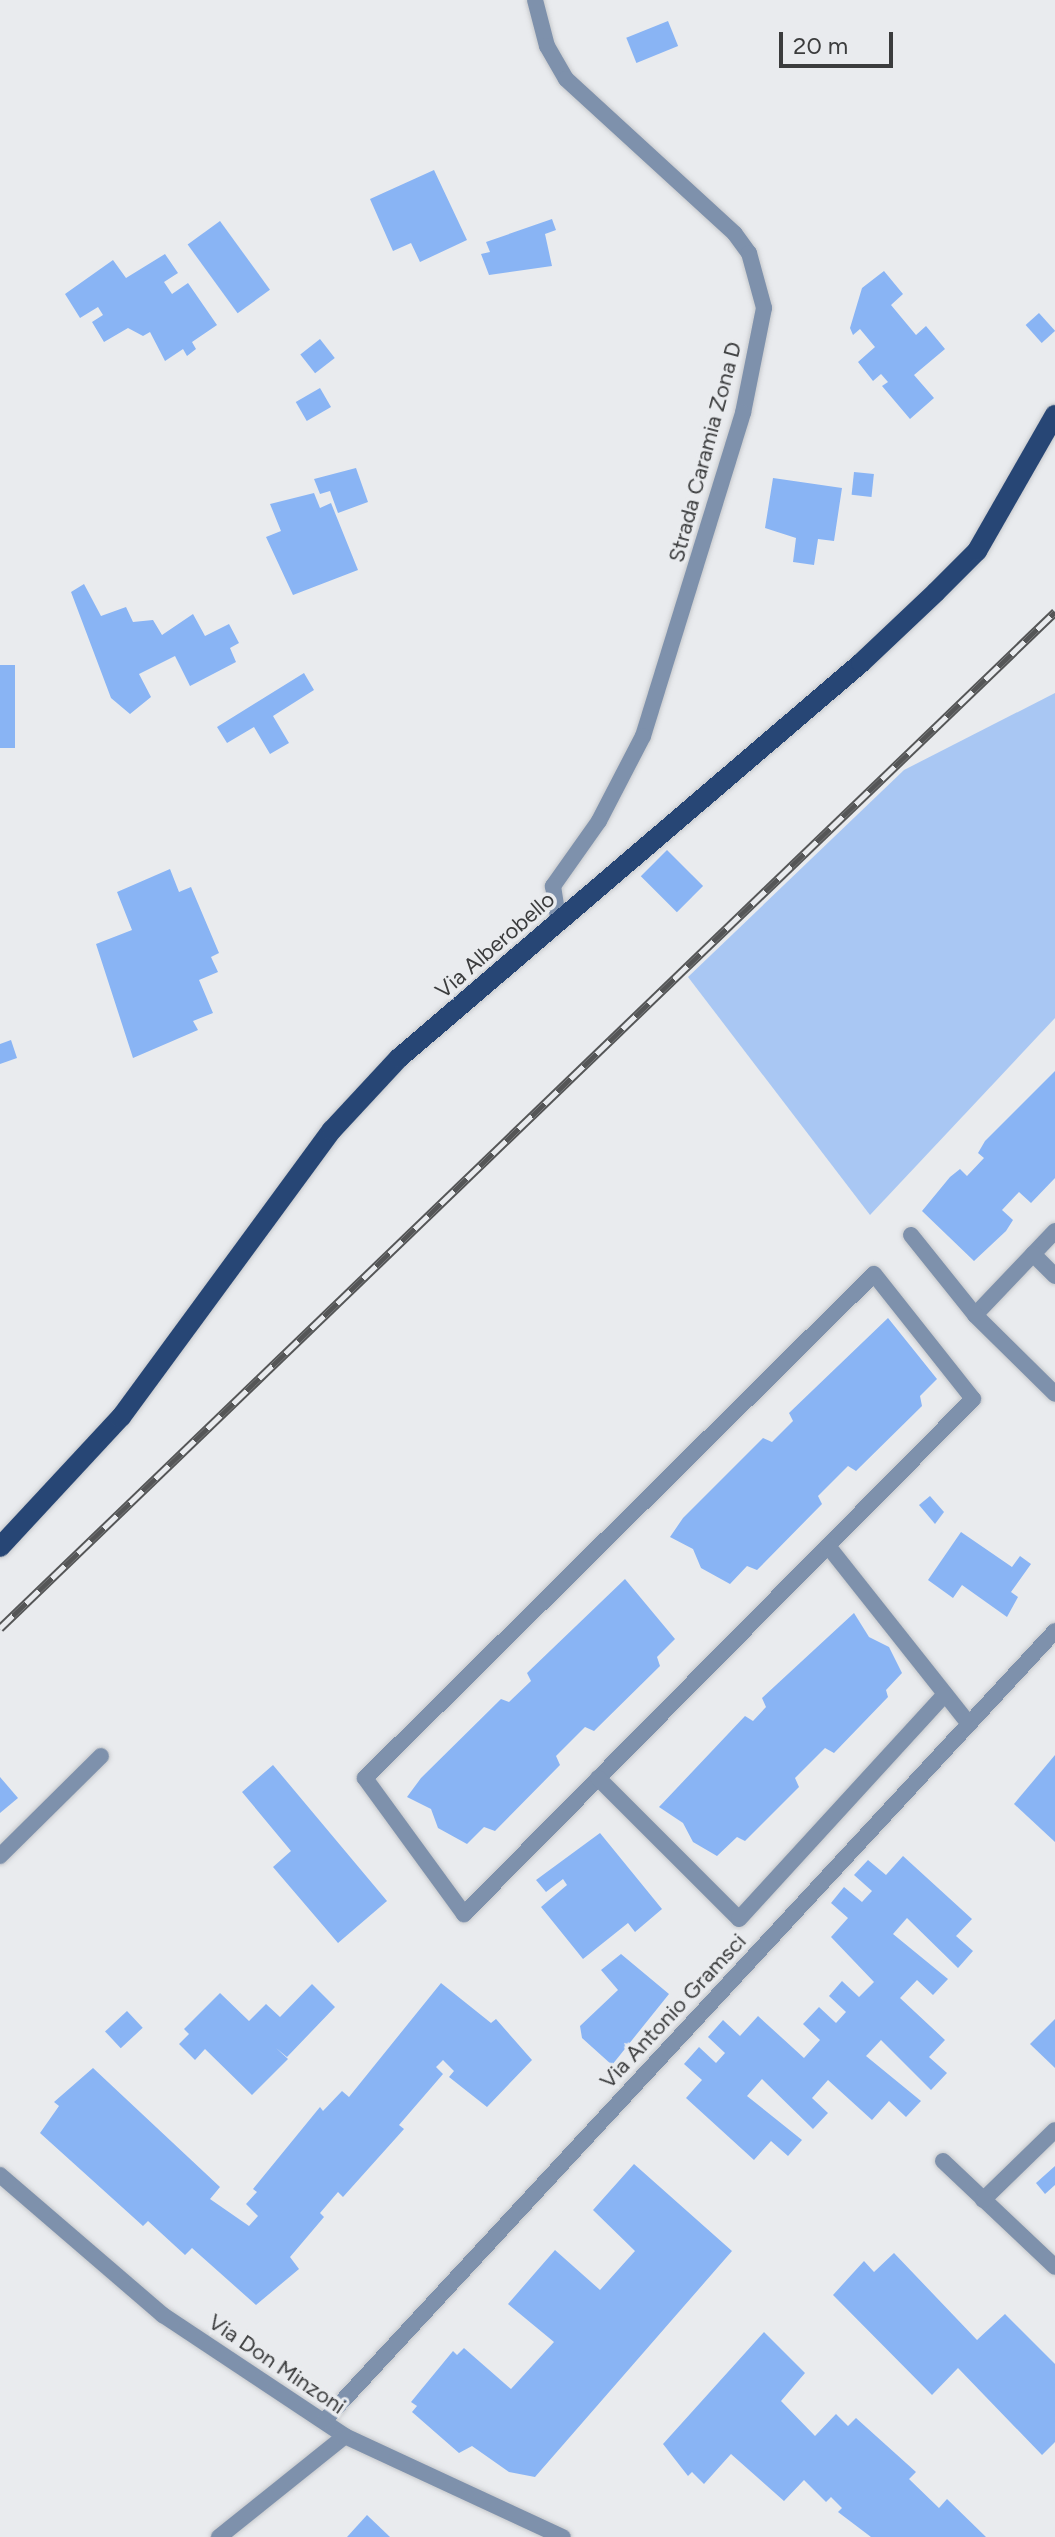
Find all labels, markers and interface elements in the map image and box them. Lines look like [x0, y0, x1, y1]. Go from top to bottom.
scale bar [783, 16, 897, 66]
text: 20 m [793, 31, 848, 60]
street label: Strada Caramia Zona D [663, 339, 747, 565]
street label: Via Alberobello [430, 886, 560, 1004]
street label: Via Antonio Gramsci [594, 1928, 752, 2094]
street label: Via Don Minzoni [203, 2308, 351, 2420]

